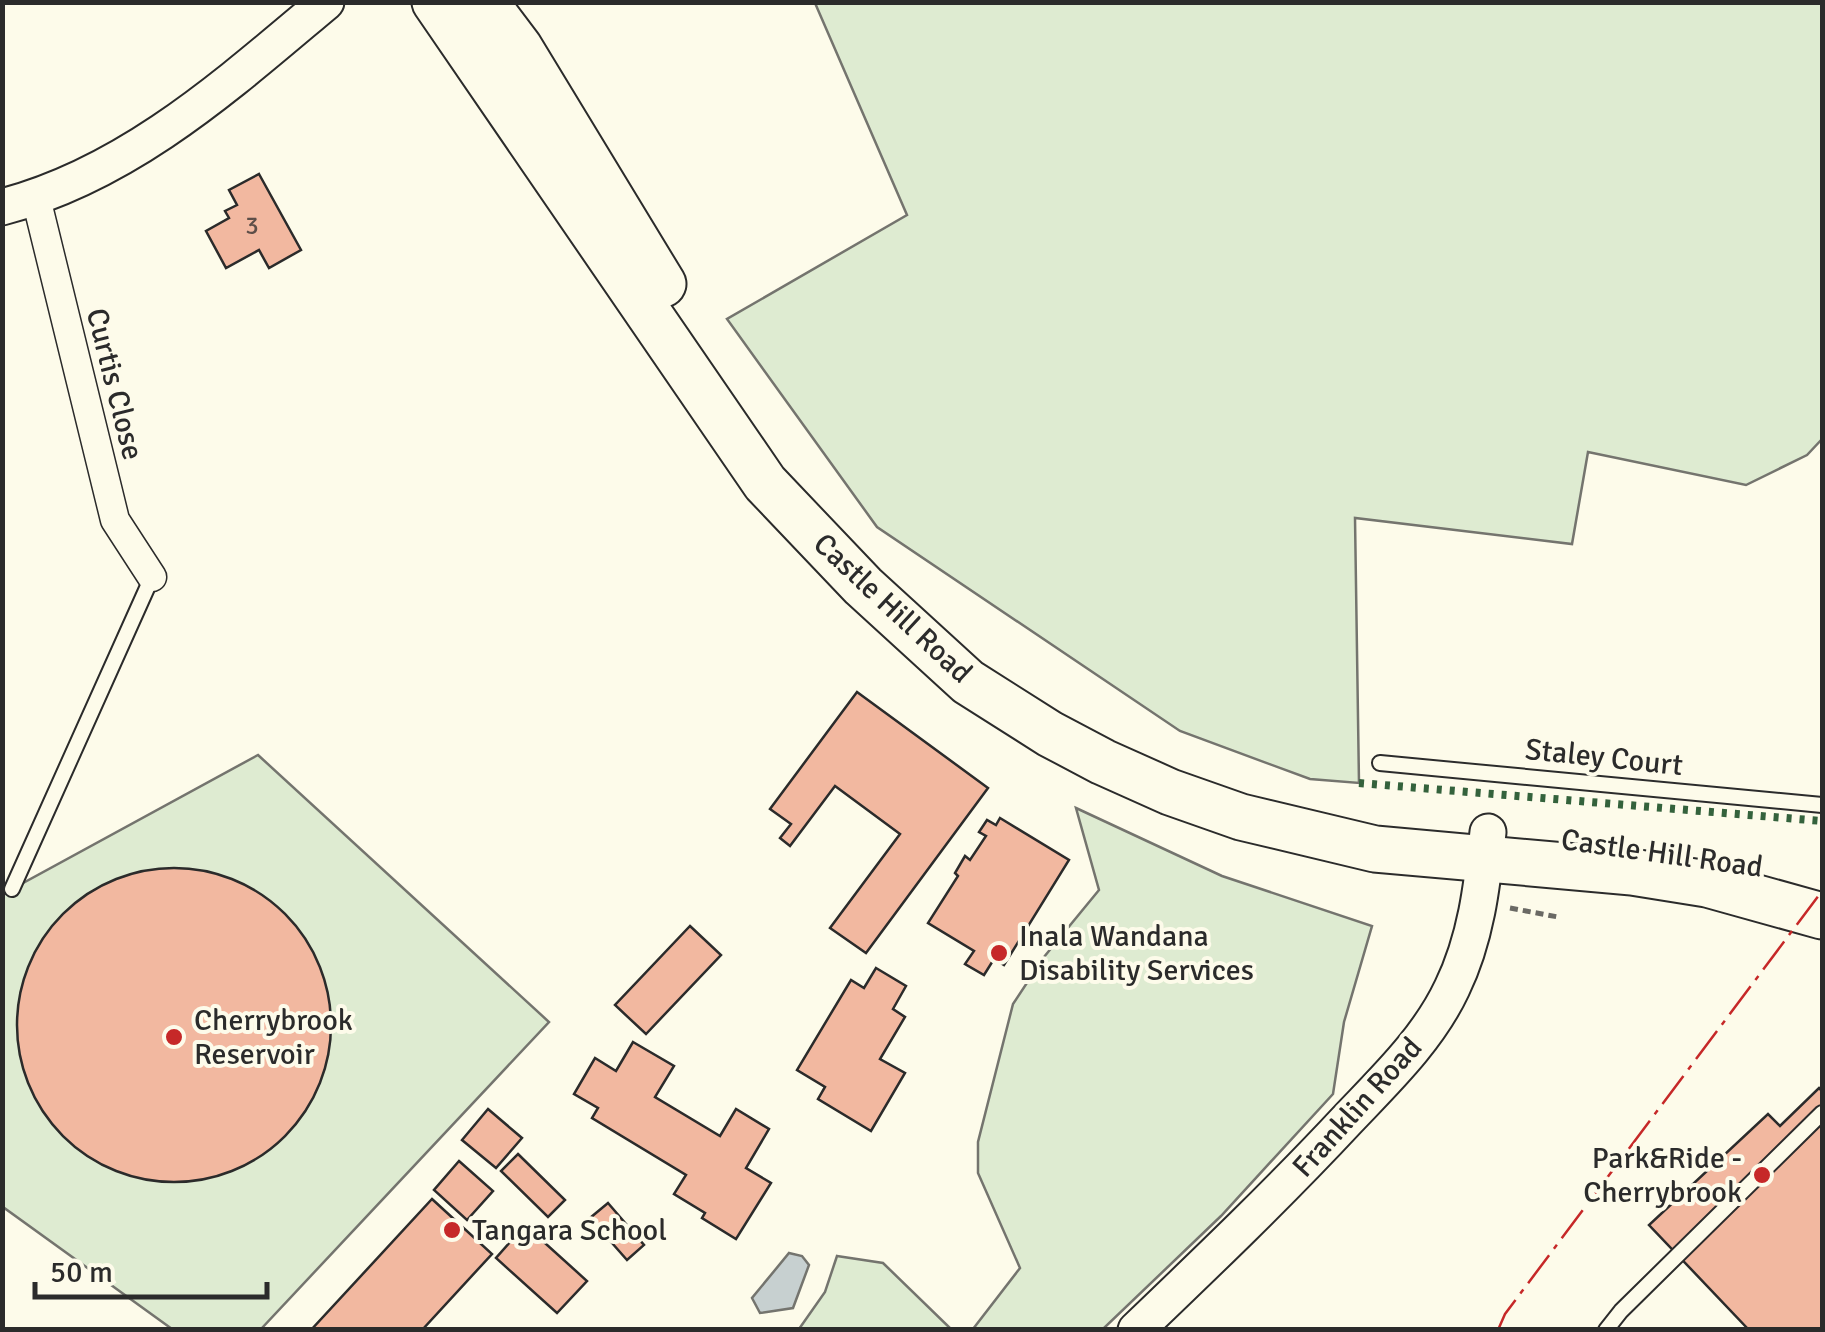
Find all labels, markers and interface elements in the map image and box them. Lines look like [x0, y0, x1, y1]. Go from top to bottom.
house number: 3 [245, 210, 259, 241]
street label: Curtis Close [78, 304, 151, 464]
street label: Castle Hill Road [806, 525, 980, 691]
street label: Staley Court [1523, 731, 1685, 784]
street label: Castle Hill Road [1559, 821, 1765, 886]
place label: Inala Wandana Disability Services [1019, 918, 1254, 989]
marker: Inala Wandana Disability Services [988, 942, 1010, 964]
place label: Cherrybrook Reservoir [194, 1002, 353, 1073]
marker: Cherrybrook Reservoir [163, 1026, 185, 1048]
street label: Franklin Road [1285, 1030, 1430, 1185]
place label: Park&Ride - Cherrybrook [1583, 1140, 1742, 1211]
marker: Park&Ride - Cherrybrook [1751, 1164, 1773, 1186]
place label: Tangara School [472, 1212, 667, 1249]
marker: Tangara School [441, 1219, 463, 1241]
scale bar [35, 1237, 268, 1299]
text: 50 m [50, 1254, 113, 1291]

